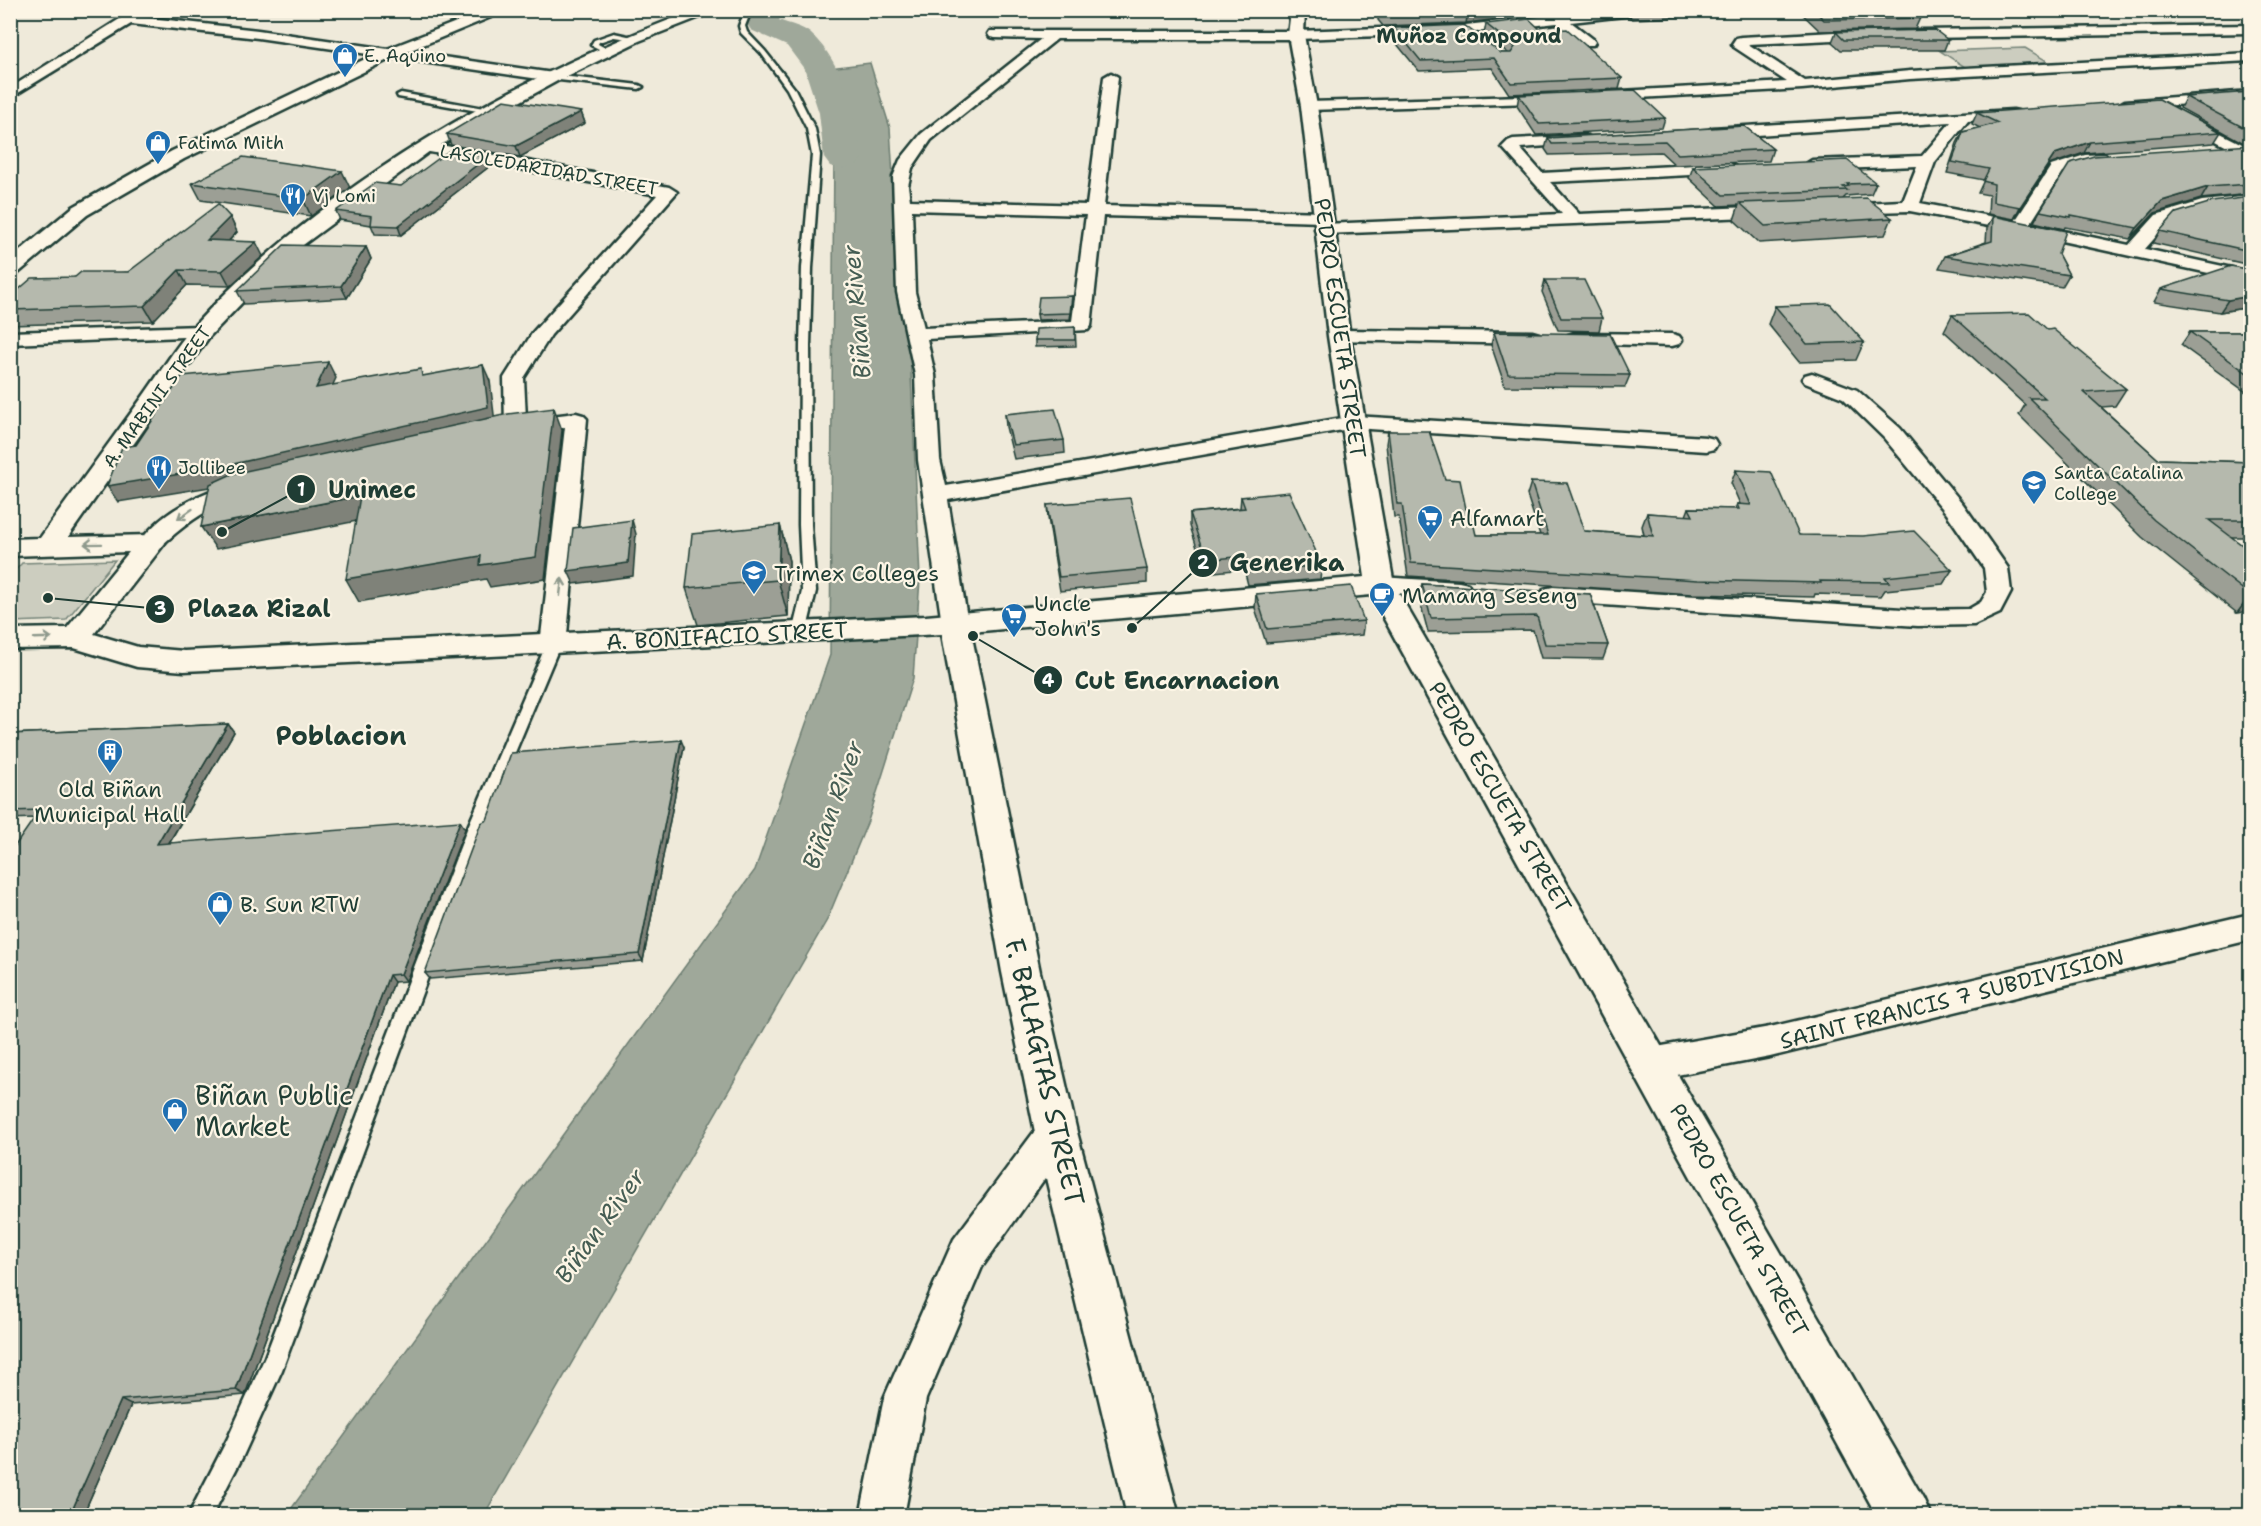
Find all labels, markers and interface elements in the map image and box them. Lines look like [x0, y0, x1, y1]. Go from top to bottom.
district label: Muñoz Compound [1376, 23, 1562, 49]
shop icon: E. Aquino [330, 41, 360, 79]
place label: E. Aquino [364, 44, 446, 68]
shop icon: Fatima Mith [143, 128, 173, 166]
place label: Fatima Mith [178, 131, 284, 155]
street label: LASOLEDARIDAD STREET [438, 139, 660, 201]
restaurant icon: Vj Lomi [278, 181, 308, 219]
place label: Vj Lomi [312, 184, 376, 208]
street label: PEDRO ESCUETA STREET [1307, 196, 1373, 460]
water label: Biñan River [835, 243, 879, 380]
street label: A. MABINI STREET [97, 321, 217, 473]
restaurant icon: Jollibee [144, 453, 174, 491]
place label: Jollibee [178, 456, 246, 480]
place label: Santa Catalina College [2054, 461, 2183, 506]
callout: Unimec [286, 468, 428, 510]
school or university icon: Santa Catalina College [2019, 468, 2049, 506]
text: Unimec [328, 474, 416, 506]
text: 1 [297, 478, 305, 502]
supermarket icon: Alfamart [1415, 503, 1445, 541]
place label: Alfamart [1450, 504, 1545, 533]
one-way arrow [177, 508, 193, 520]
one-way arrow [83, 538, 103, 550]
callout: Generika [1188, 542, 1357, 584]
text: Generika [1230, 547, 1345, 579]
text: 2 [1197, 551, 1210, 575]
school or university icon: Trimex Colleges [739, 558, 769, 596]
place label: Trimex Colleges [774, 559, 939, 588]
one-way arrow [555, 578, 566, 598]
cafe icon: Mamang Seseng [1367, 580, 1397, 618]
place label: Mamang Seseng [1402, 581, 1577, 610]
callout: Plaza Rizal [145, 588, 342, 630]
place label: Uncle John's [1034, 589, 1101, 643]
text: Plaza Rizal [187, 593, 331, 625]
text: 3 [154, 597, 166, 621]
supermarket icon: Uncle John's [999, 601, 1029, 639]
street label: A. BONIFACIO STREET [605, 615, 849, 657]
one-way arrow [32, 633, 52, 644]
callout: Cut Encarnacion [1033, 659, 1292, 701]
text: Cut Encarnacion [1074, 665, 1280, 697]
text: 4 [1042, 669, 1055, 693]
street label: PEDRO ESCUETA STREET [1422, 676, 1578, 918]
district label: Poblacion [275, 718, 407, 753]
water label: Biñan River [795, 736, 871, 874]
building icon: Old Biñan Municipal Hall [95, 737, 125, 775]
place label: Old Biñan Municipal Hall [34, 775, 186, 829]
shop icon: B. Sun RTW [205, 889, 235, 927]
place label: B. Sun RTW [240, 890, 360, 919]
street label: F. BALAGTAS STREET [996, 935, 1094, 1209]
street label: SAINT FRANCIS 7 SUBDIVISION [1777, 942, 2127, 1056]
place label: Biñan Public Market [195, 1077, 353, 1145]
shop icon: Biñan Public Market [160, 1096, 190, 1134]
street label: PEDRO ESCUETA STREET [1663, 1098, 1815, 1342]
water label: Biñan River [548, 1162, 653, 1290]

